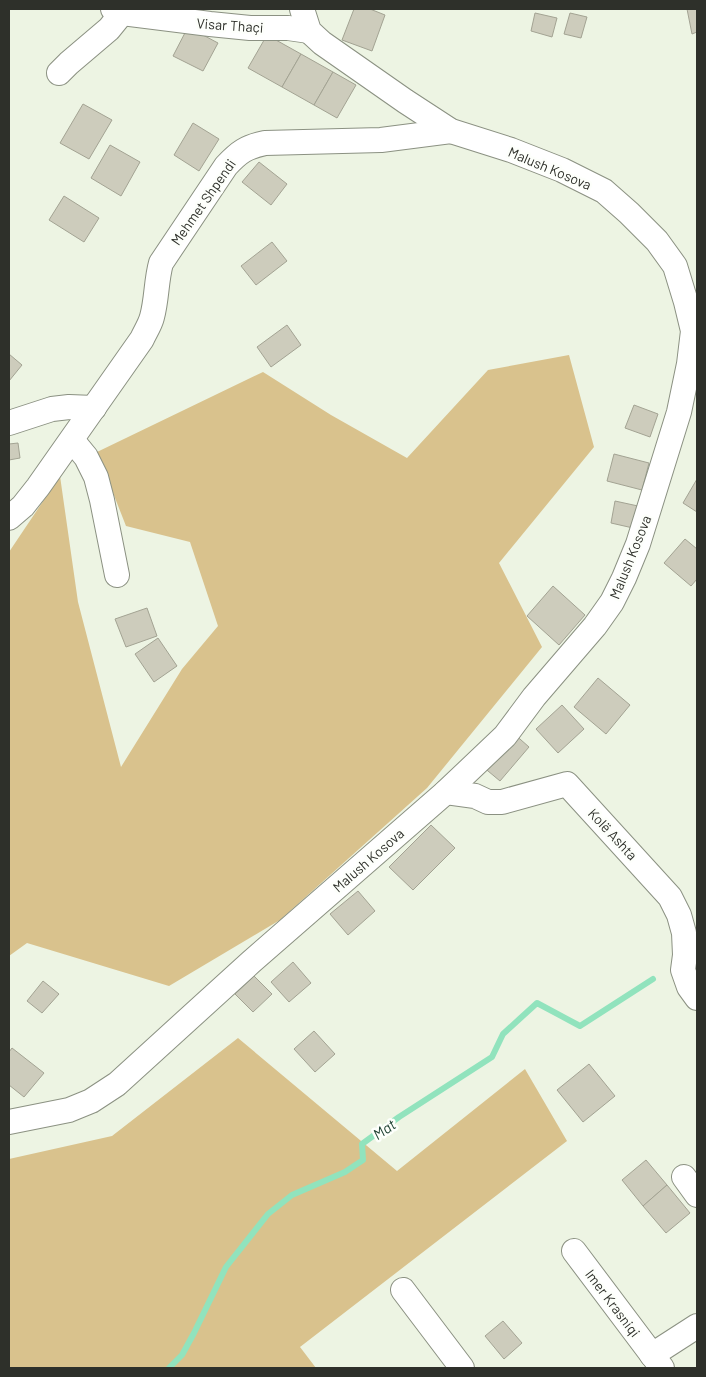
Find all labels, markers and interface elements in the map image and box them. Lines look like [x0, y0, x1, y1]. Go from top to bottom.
street label: Visar Thaçi [196, 14, 264, 36]
street label: Malush Kosova [506, 143, 594, 193]
street label: Mehmet Shpendi [167, 156, 239, 248]
street label: Malush Kosova [606, 513, 654, 601]
street label: Kolë Ashta [585, 805, 641, 863]
street label: Malush Kosova [329, 824, 407, 896]
water label: Mat [369, 1115, 399, 1143]
street label: Imer Krasniqi [582, 1266, 644, 1340]

